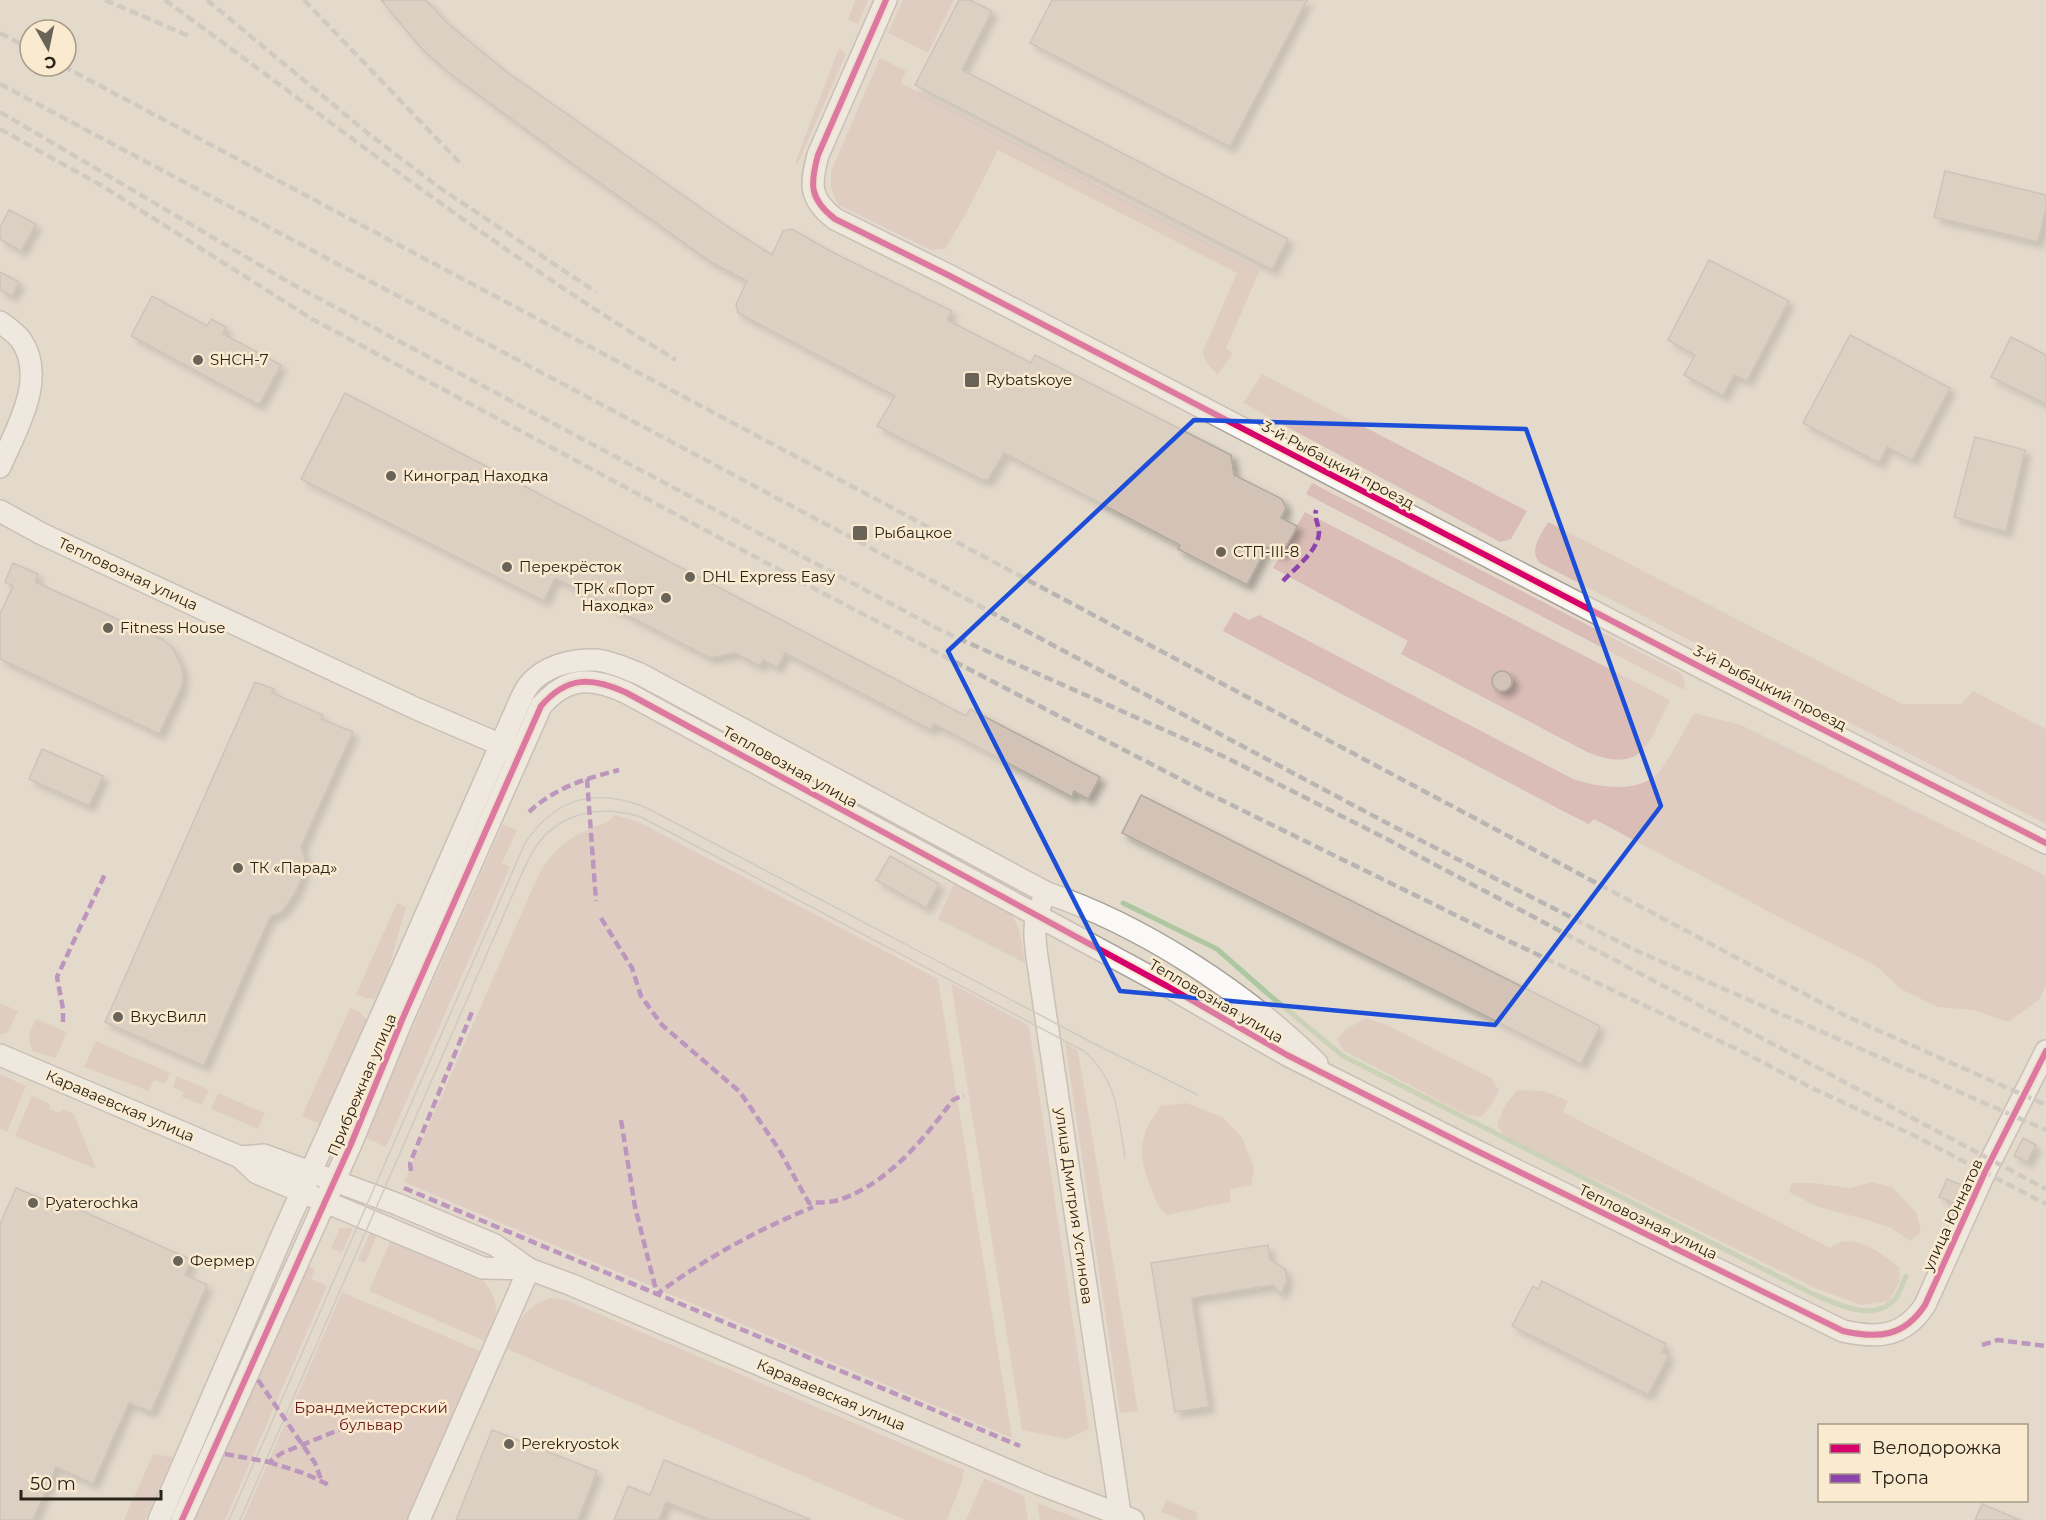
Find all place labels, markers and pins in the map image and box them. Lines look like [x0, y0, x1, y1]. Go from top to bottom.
place label: SHCH-7 [210, 350, 269, 369]
marker: SHCH-7 [191, 353, 205, 367]
place label: Rybatskoye [986, 370, 1072, 389]
marker: Rybatskoye [963, 371, 981, 389]
place label: Киноград Находка [403, 466, 548, 485]
marker: Киноград Находка [384, 469, 398, 483]
place label: Рыбацкое [874, 523, 952, 542]
marker: Рыбацкое [851, 524, 869, 542]
place label: СТП-III-8 [1233, 542, 1299, 561]
marker: СТП-III-8 [1214, 545, 1228, 559]
place label: Перекрёсток [519, 557, 622, 576]
marker: Перекрёсток [500, 560, 514, 574]
place label: DHL Express Easy [702, 567, 836, 586]
marker: DHL Express Easy [683, 570, 697, 584]
place label: ТРК «Порт Находка» [574, 579, 655, 615]
marker: ТРК «Порт Находка» [659, 591, 673, 605]
place label: Fitness House [120, 618, 225, 637]
marker: Fitness House [101, 621, 115, 635]
place label: ТК «Парад» [250, 858, 337, 877]
marker: ТК «Парад» [231, 861, 245, 875]
place label: ВкусВилл [130, 1007, 207, 1026]
marker: ВкусВилл [111, 1010, 125, 1024]
place label: Pyaterochka [45, 1193, 139, 1212]
marker: Pyaterochka [26, 1196, 40, 1210]
place label: Фермер [190, 1251, 255, 1270]
marker: Фермер [171, 1254, 185, 1268]
place label: Perekryostok [521, 1434, 619, 1453]
marker: Perekryostok [502, 1437, 516, 1451]

